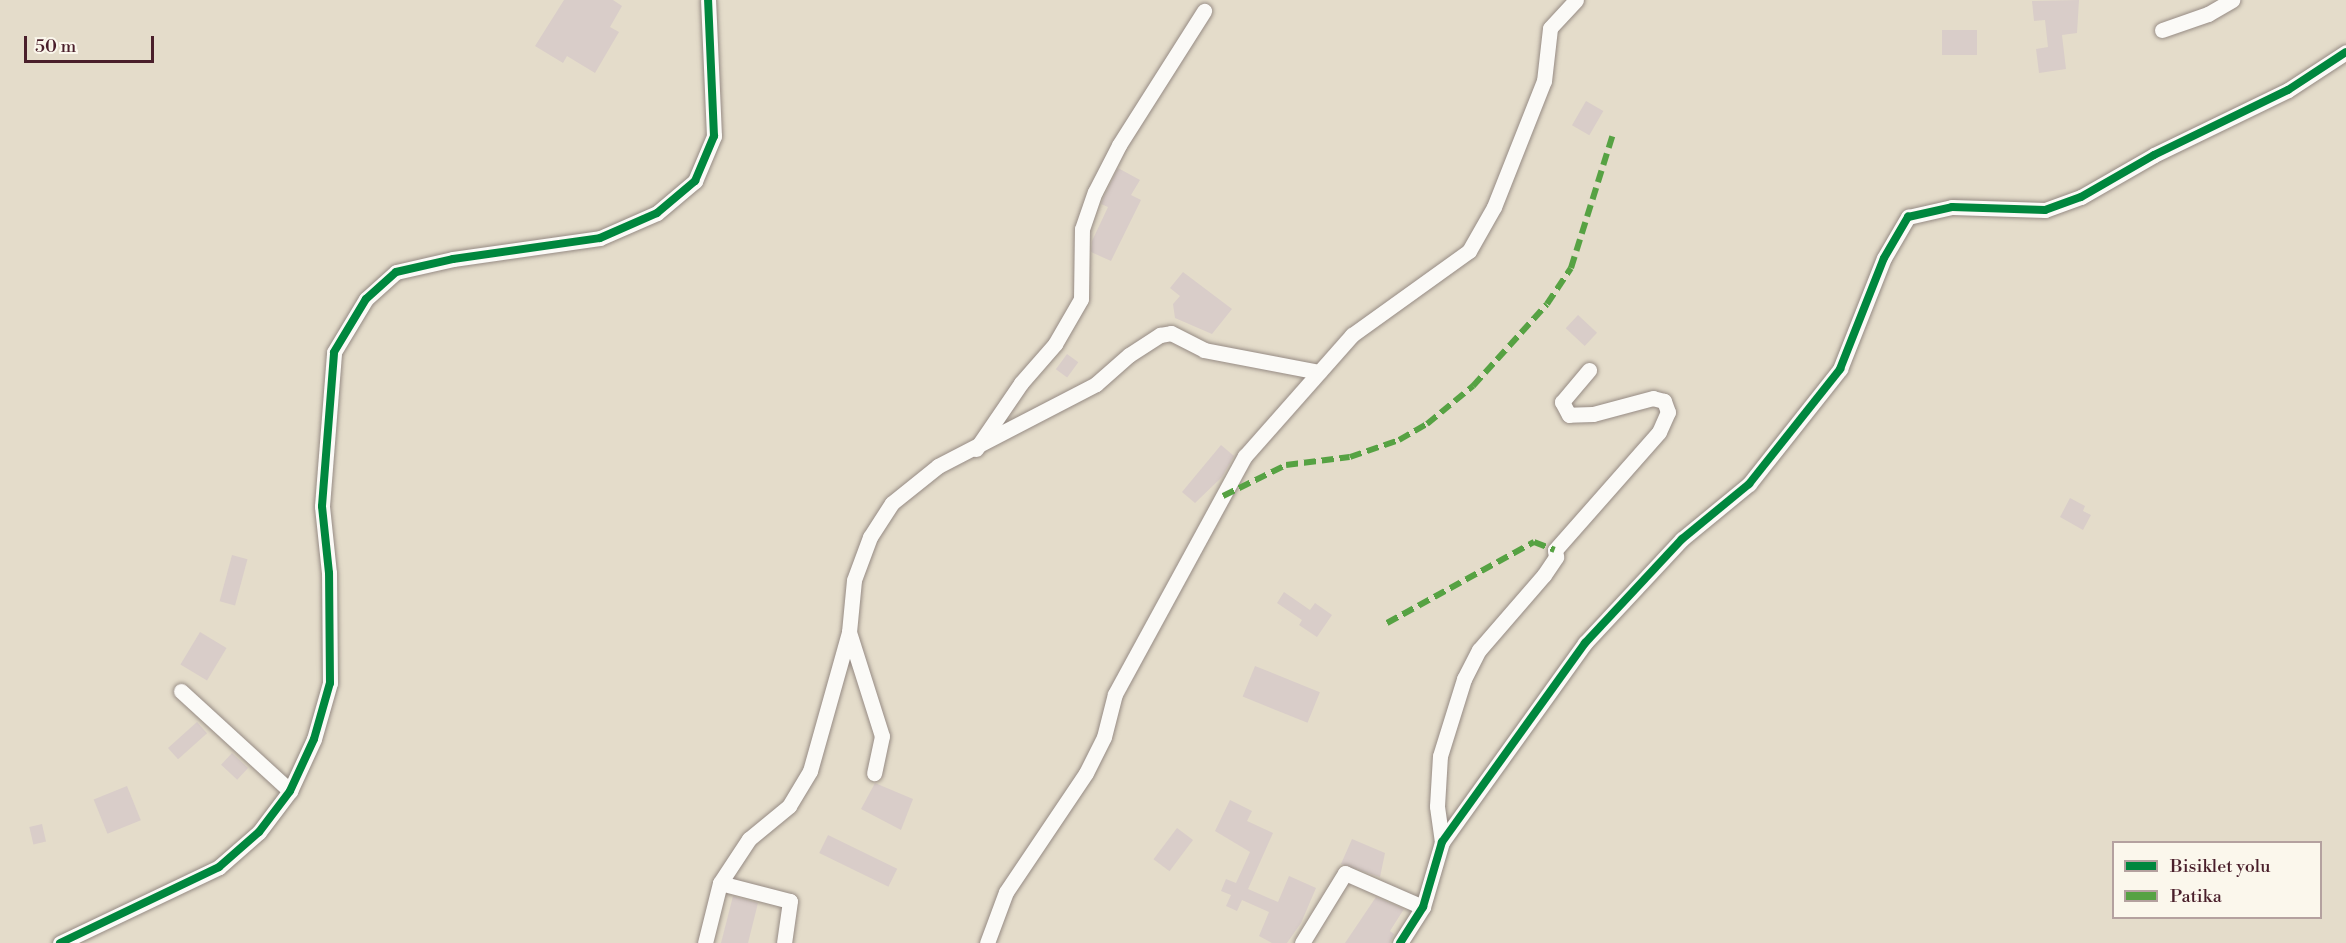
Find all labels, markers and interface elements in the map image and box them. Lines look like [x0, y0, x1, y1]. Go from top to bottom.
scale bar [27, 24, 158, 62]
text: 50 m [35, 35, 76, 58]
legend [2112, 841, 2322, 919]
text: Bisiklet yolu [2170, 855, 2270, 878]
text: Patika [2170, 885, 2222, 908]

